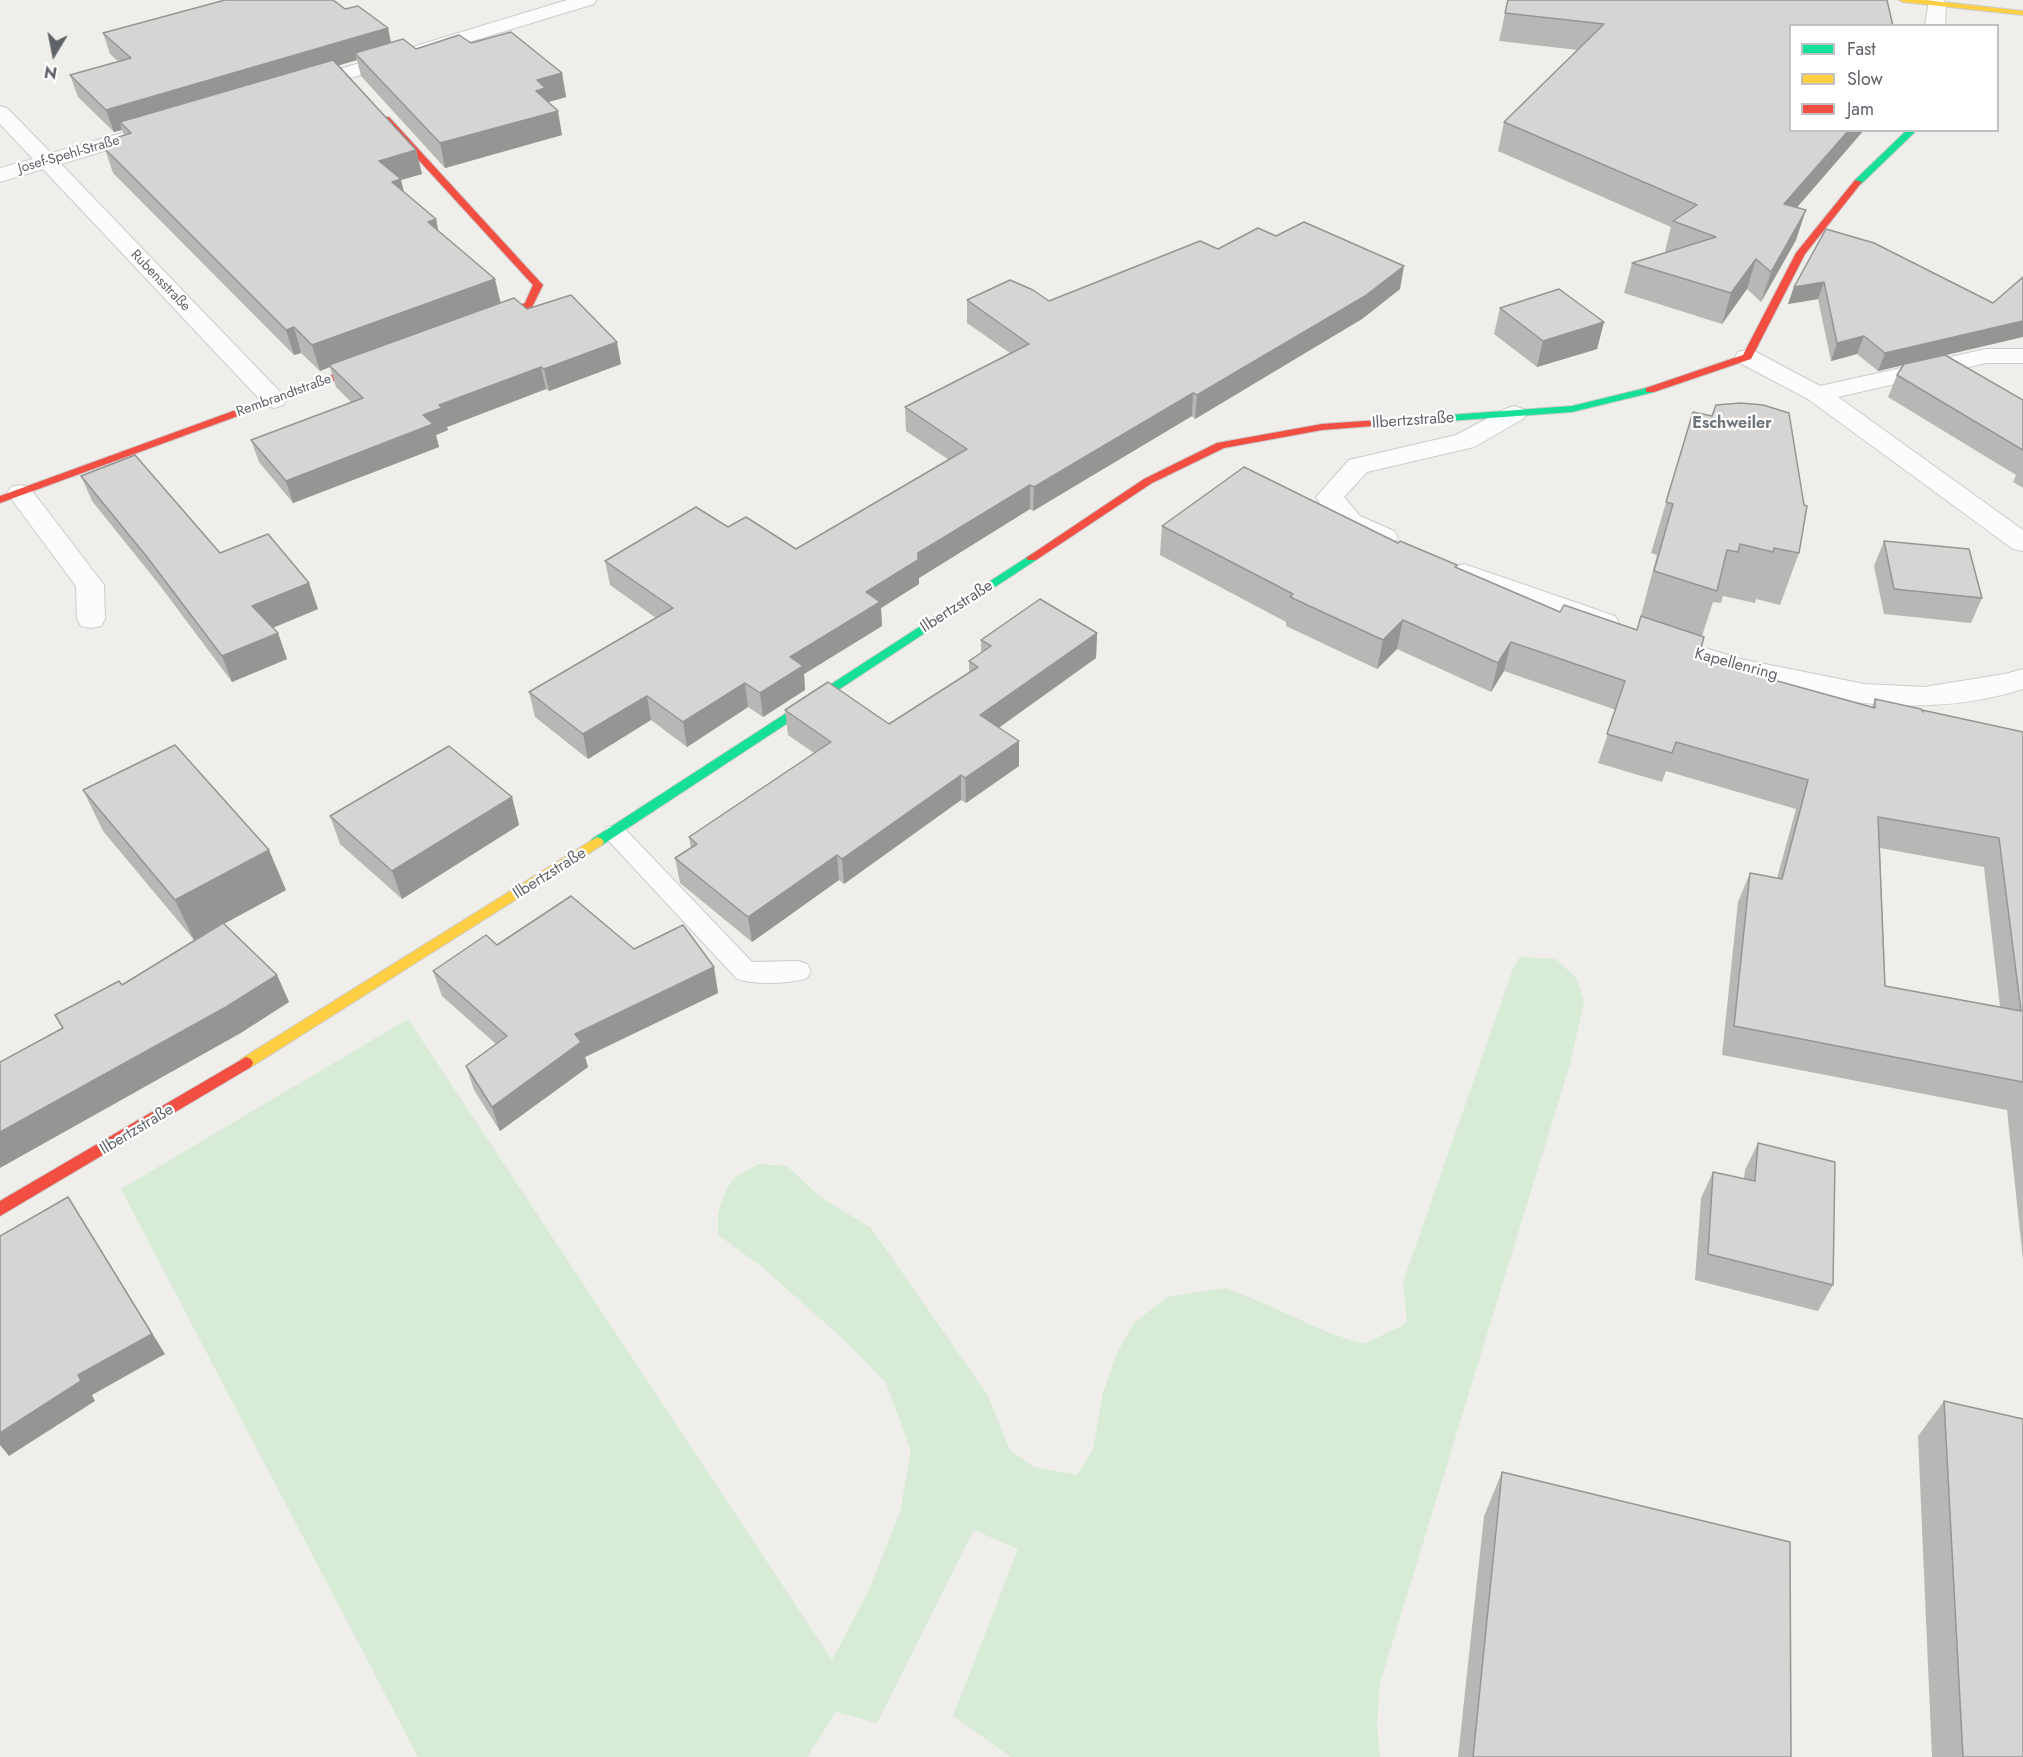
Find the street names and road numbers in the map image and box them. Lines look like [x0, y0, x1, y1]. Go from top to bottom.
street label: Josef-Spehl-Straße [16, 132, 122, 178]
street label: Rubensstraße [127, 247, 193, 315]
street label: Rembrandtstraße [234, 371, 334, 421]
street label: Ilbertzstraße [1371, 409, 1455, 433]
street label: Ilbertzstraße [917, 577, 997, 637]
street label: Kapellenring [1692, 645, 1780, 685]
street label: Ilbertzstraße [510, 844, 590, 904]
street label: Ilbertzstraße [97, 1101, 177, 1159]

